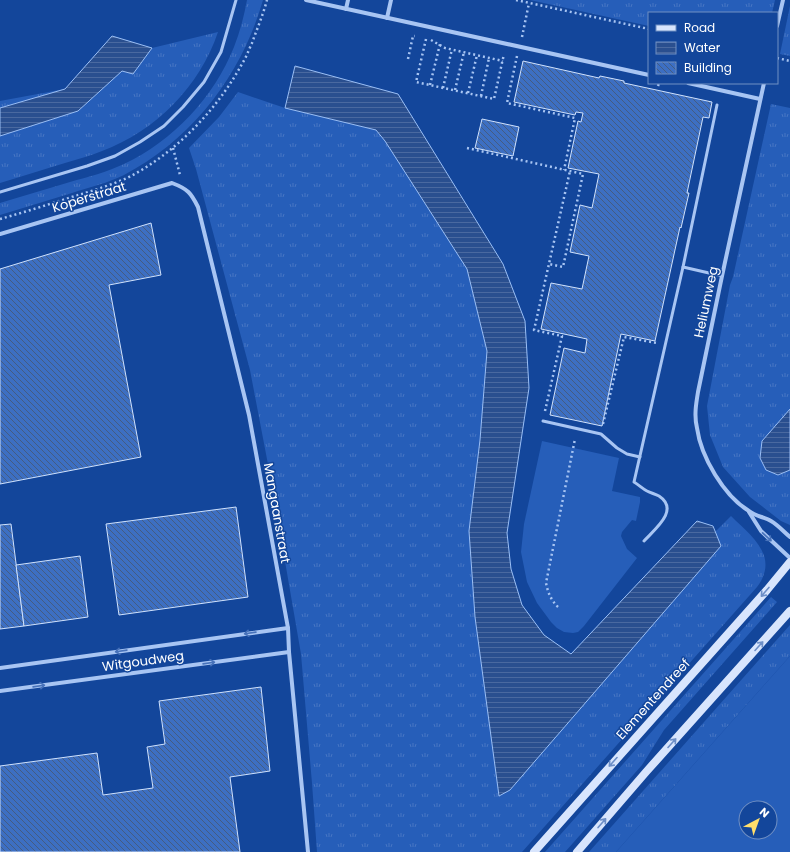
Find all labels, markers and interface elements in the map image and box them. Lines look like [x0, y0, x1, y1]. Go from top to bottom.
legend [648, 12, 778, 84]
text: Road [684, 19, 715, 36]
text: Water [684, 39, 721, 56]
text: Building [684, 59, 732, 76]
street label: Koperstraat [50, 177, 129, 217]
street label: Heliumweg [689, 264, 723, 340]
street label: Mangaanstraat [259, 461, 295, 565]
one-way arrow [762, 532, 772, 542]
one-way arrow [760, 587, 769, 597]
one-way arrow [244, 630, 257, 637]
one-way arrow [754, 641, 764, 651]
street label: Witgoudweg [101, 646, 185, 676]
one-way arrow [115, 647, 128, 655]
street label: Elementendreef [612, 654, 694, 744]
one-way arrow [202, 659, 215, 667]
one-way arrow [32, 682, 45, 690]
one-way arrow [667, 738, 677, 748]
one-way arrow [609, 757, 618, 768]
north arrow [738, 800, 778, 840]
text: N [756, 804, 773, 821]
one-way arrow [598, 817, 607, 828]

